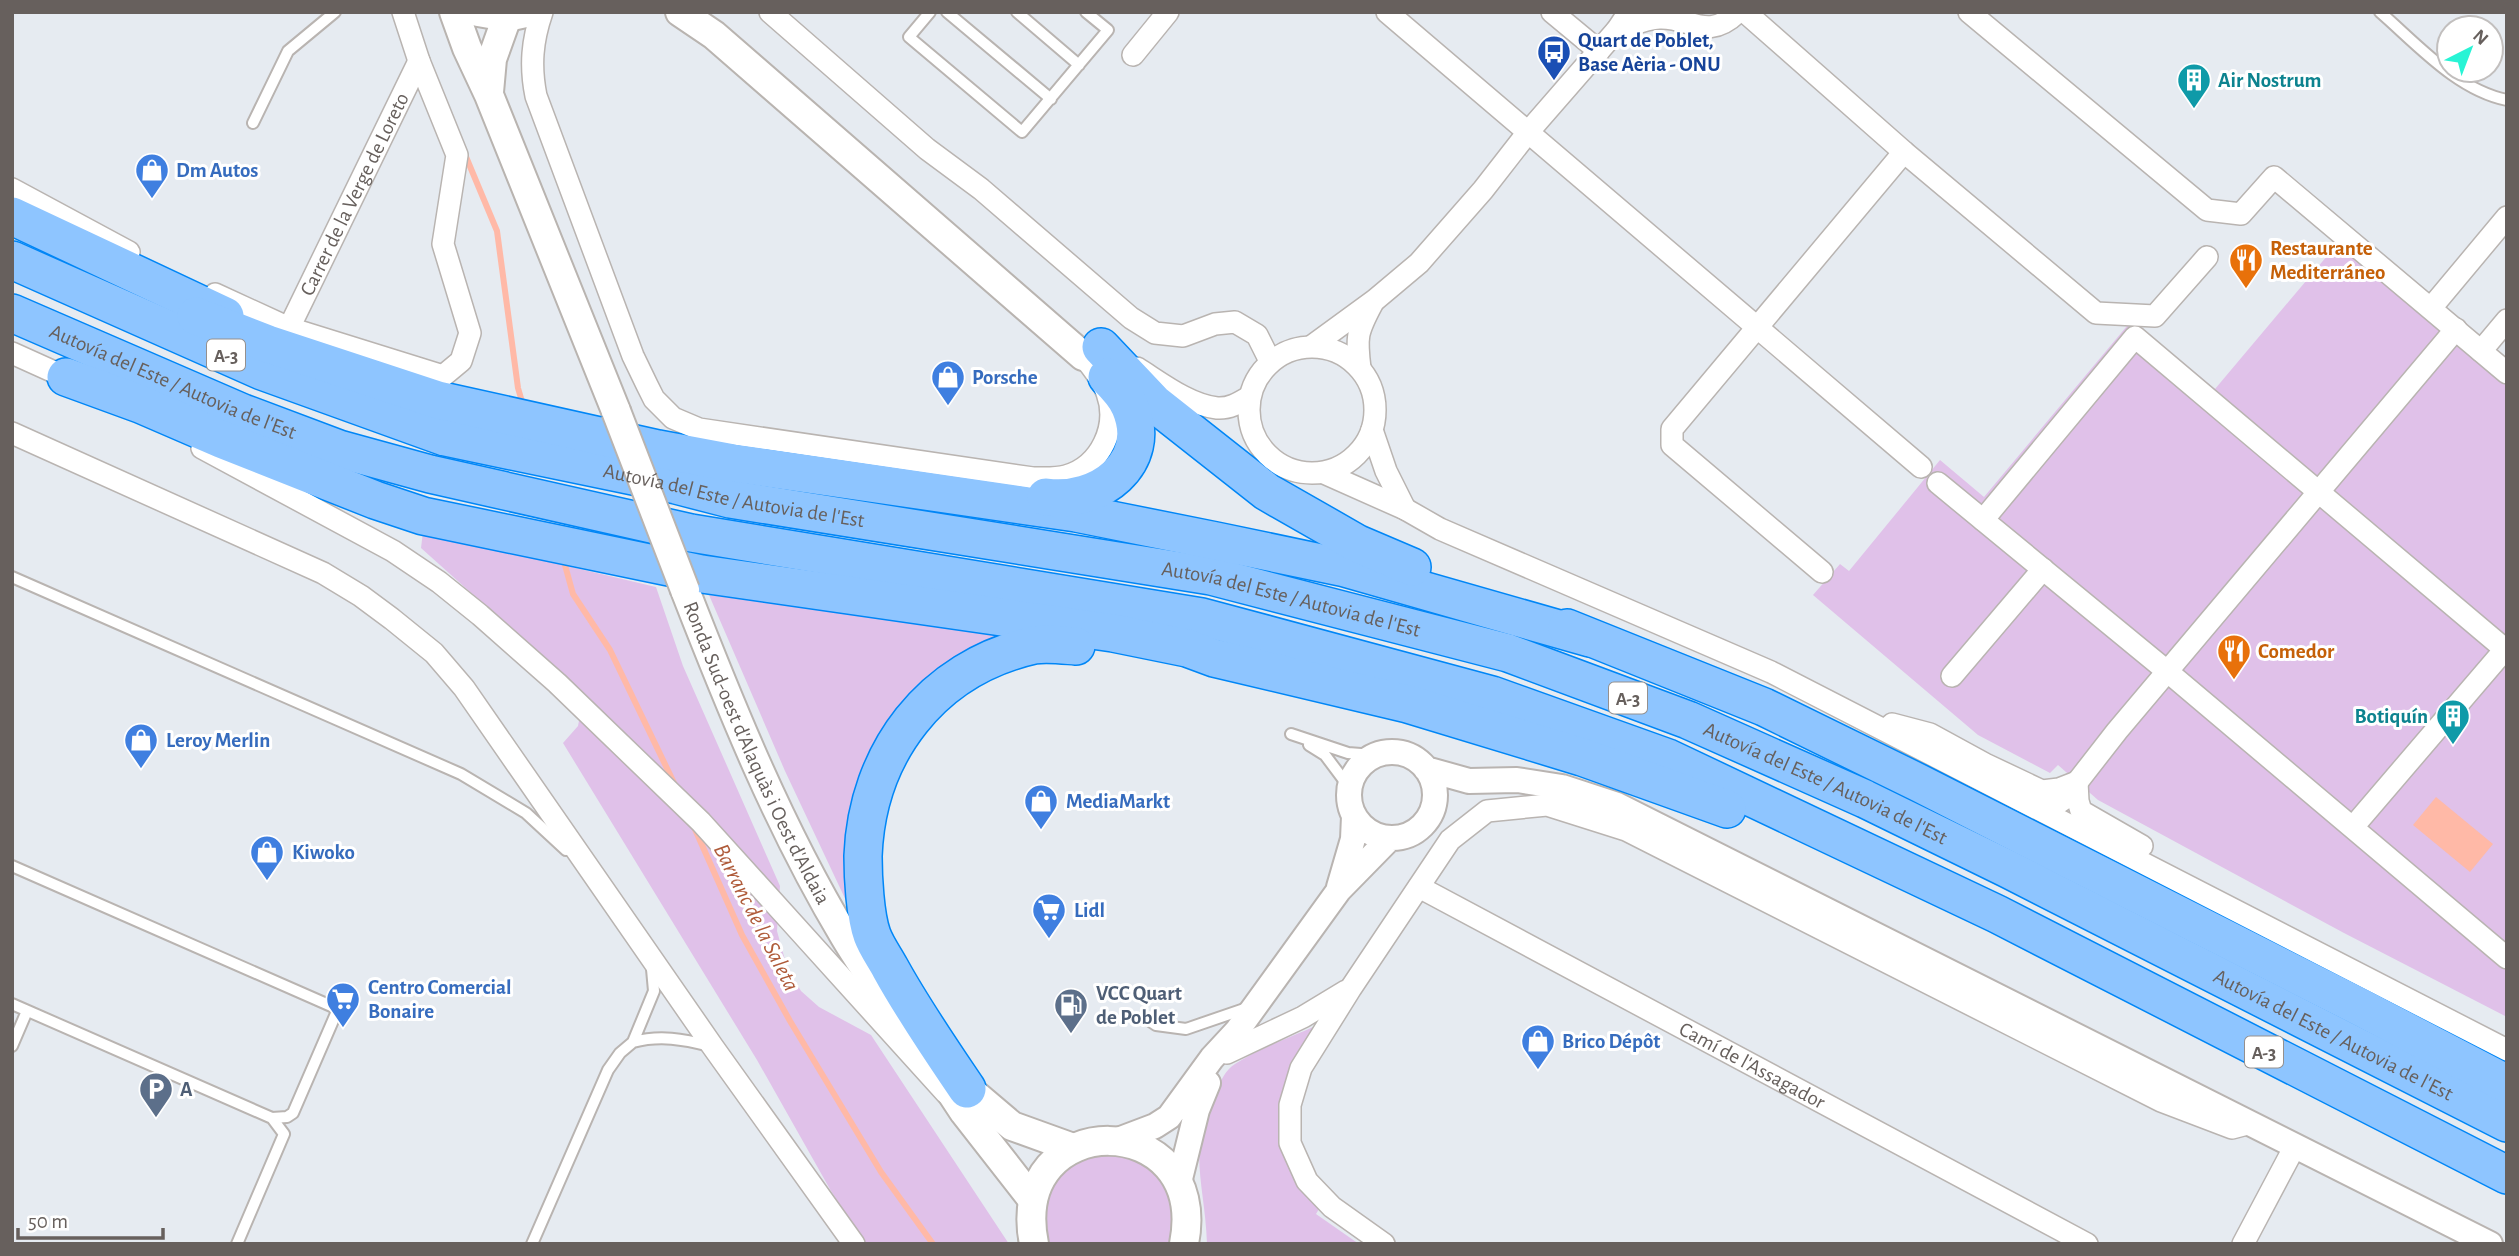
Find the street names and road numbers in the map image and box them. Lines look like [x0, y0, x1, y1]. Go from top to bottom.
street label: Carrer de la Verge de Loreto [296, 89, 413, 299]
street label: Autovía del Este / Autovia de l'Est [46, 321, 299, 443]
road number: A-3 [207, 340, 245, 370]
street label: Autovía del Este / Autovia de l'Est [601, 460, 866, 531]
street label: Autovía del Este / Autovia de l'Est [1160, 558, 1423, 641]
street label: Ronda Sud-oest d'Alaquàs i Oest d'Aldaia [680, 599, 834, 908]
road number: A-3 [1609, 682, 1647, 713]
street label: Autovía del Este / Autovia de l'Est [1700, 718, 1951, 849]
street label: Autovía del Este / Autovia de l'Est [2210, 965, 2457, 1105]
street label: Camí de l'Assagador [1676, 1018, 1829, 1113]
road number: A-3 [2245, 1036, 2283, 1068]

